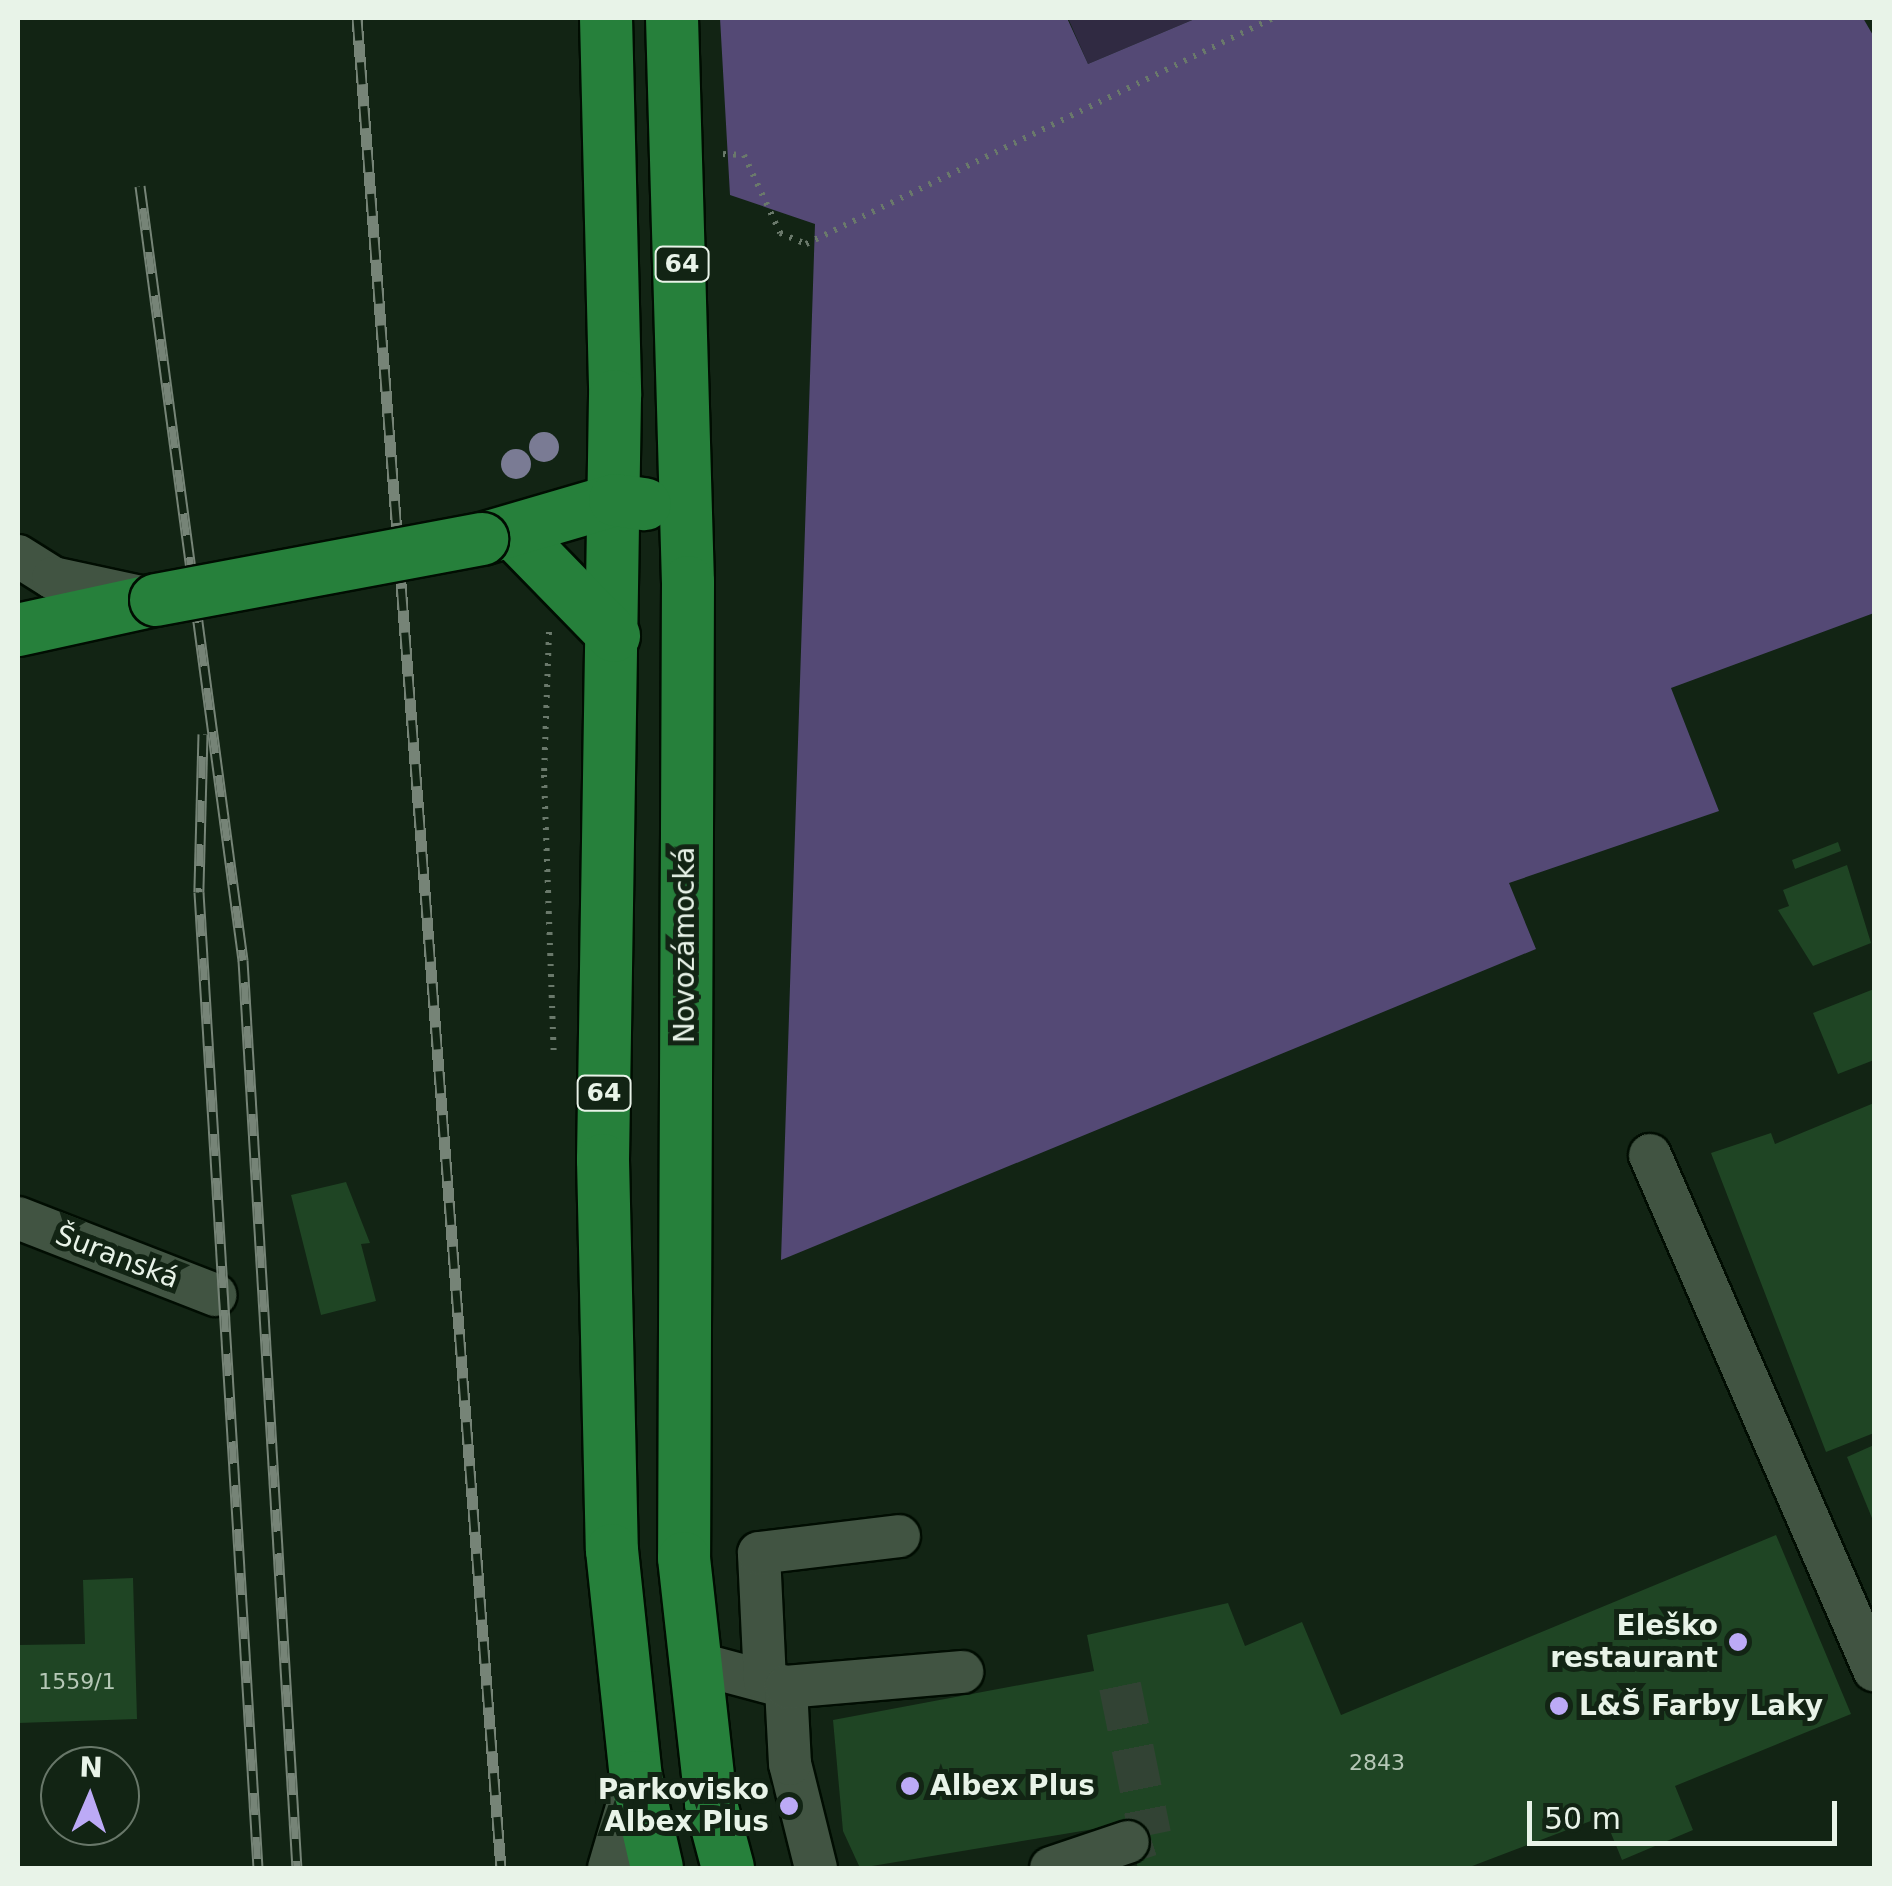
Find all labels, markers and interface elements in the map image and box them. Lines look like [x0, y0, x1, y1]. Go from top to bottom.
road number: 64 [654, 244, 710, 284]
street label: Novozámocká [668, 847, 702, 1043]
road number: 64 [576, 1073, 632, 1113]
street label: Šuranská [51, 1218, 183, 1296]
place label: Eleško restaurant [1550, 1609, 1718, 1675]
marker: Eleško restaurant [1727, 1631, 1749, 1653]
house number: 1559/1 [38, 1669, 116, 1695]
place label: L&Š Farby Laky [1579, 1689, 1823, 1723]
marker: L&Š Farby Laky [1548, 1695, 1570, 1717]
north arrow [40, 1746, 140, 1846]
house number: 2843 [1349, 1750, 1405, 1776]
text: N [79, 1751, 103, 1784]
place label: Albex Plus [930, 1769, 1095, 1803]
place label: Parkovisko Albex Plus [598, 1773, 769, 1839]
marker: Albex Plus [899, 1775, 921, 1797]
scale bar [1532, 1781, 1842, 1843]
marker: Parkovisko Albex Plus [778, 1795, 800, 1817]
text: 50 m [1544, 1801, 1621, 1836]

